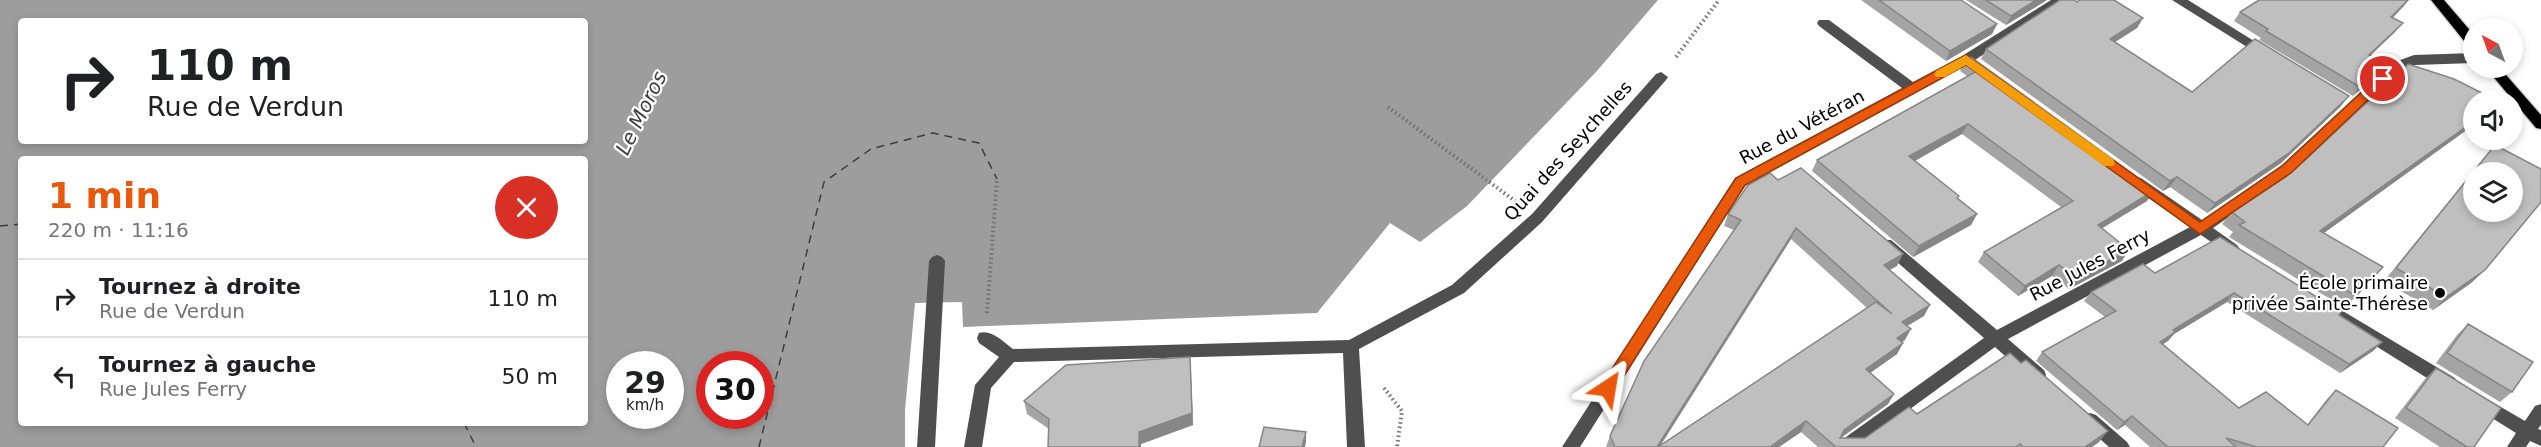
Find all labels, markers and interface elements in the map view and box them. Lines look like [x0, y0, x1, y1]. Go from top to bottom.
north arrow [2463, 18, 2523, 78]
map controls [2463, 18, 2523, 222]
text: 110 m [147, 41, 293, 90]
icon: right [48, 42, 126, 120]
pin [2357, 53, 2408, 104]
icon: arrive [2366, 62, 2399, 95]
water label: Le Moros [610, 67, 672, 159]
street label: Quai des Seychelles [1499, 76, 1636, 225]
street label: Rue du Vétéran [1736, 85, 1868, 168]
button: sound [2463, 90, 2523, 150]
text: Rue de Verdun [147, 91, 344, 122]
button: layers [2463, 162, 2523, 222]
text: 1 min [48, 175, 161, 216]
button: close [495, 176, 558, 239]
text: 220 m · 11:16 [48, 218, 189, 242]
street label: Rue Jules Ferry [2026, 224, 2154, 305]
place label: École primaire privée Sainte-Thérèse [2232, 272, 2428, 314]
text: Tournez à droite [99, 274, 301, 299]
icon: right [48, 282, 81, 315]
text: 110 m [488, 286, 558, 311]
marker: École primaire privée Sainte-Thérèse [2433, 286, 2447, 300]
text: Rue de Verdun [99, 299, 245, 323]
speed limit sign: 30 [696, 351, 774, 429]
text: Tournez à gauche [99, 352, 316, 377]
position arrow [1576, 356, 1640, 420]
icon: left [48, 360, 81, 393]
text: 50 m [502, 364, 558, 389]
text: 29 [624, 365, 666, 400]
text: Rue Jules Ferry [99, 377, 247, 401]
text: km/h [626, 396, 664, 414]

